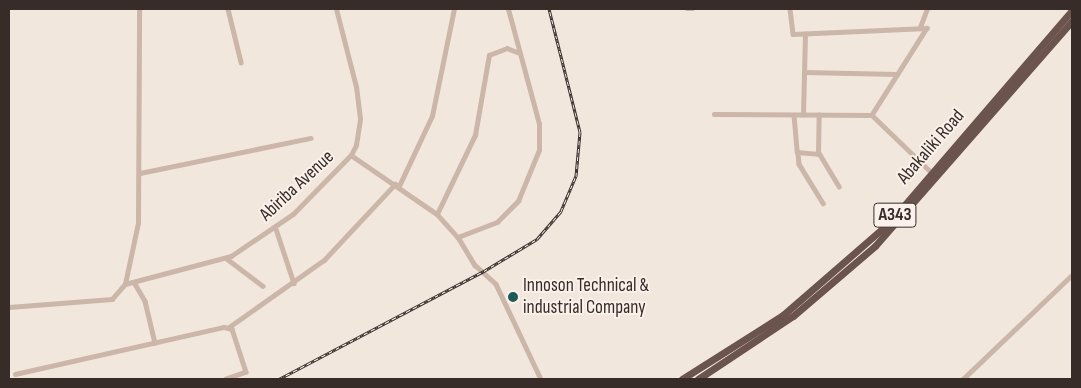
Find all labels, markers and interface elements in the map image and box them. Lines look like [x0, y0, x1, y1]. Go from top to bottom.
street label: Abakaliki Road [893, 105, 969, 189]
street label: Abiriba Avenue [255, 146, 339, 226]
road number: A343 [872, 200, 918, 230]
place label: Innoson Technical & industrial Company [523, 275, 649, 319]
marker: Innoson Technical & industrial Company [507, 291, 519, 303]

